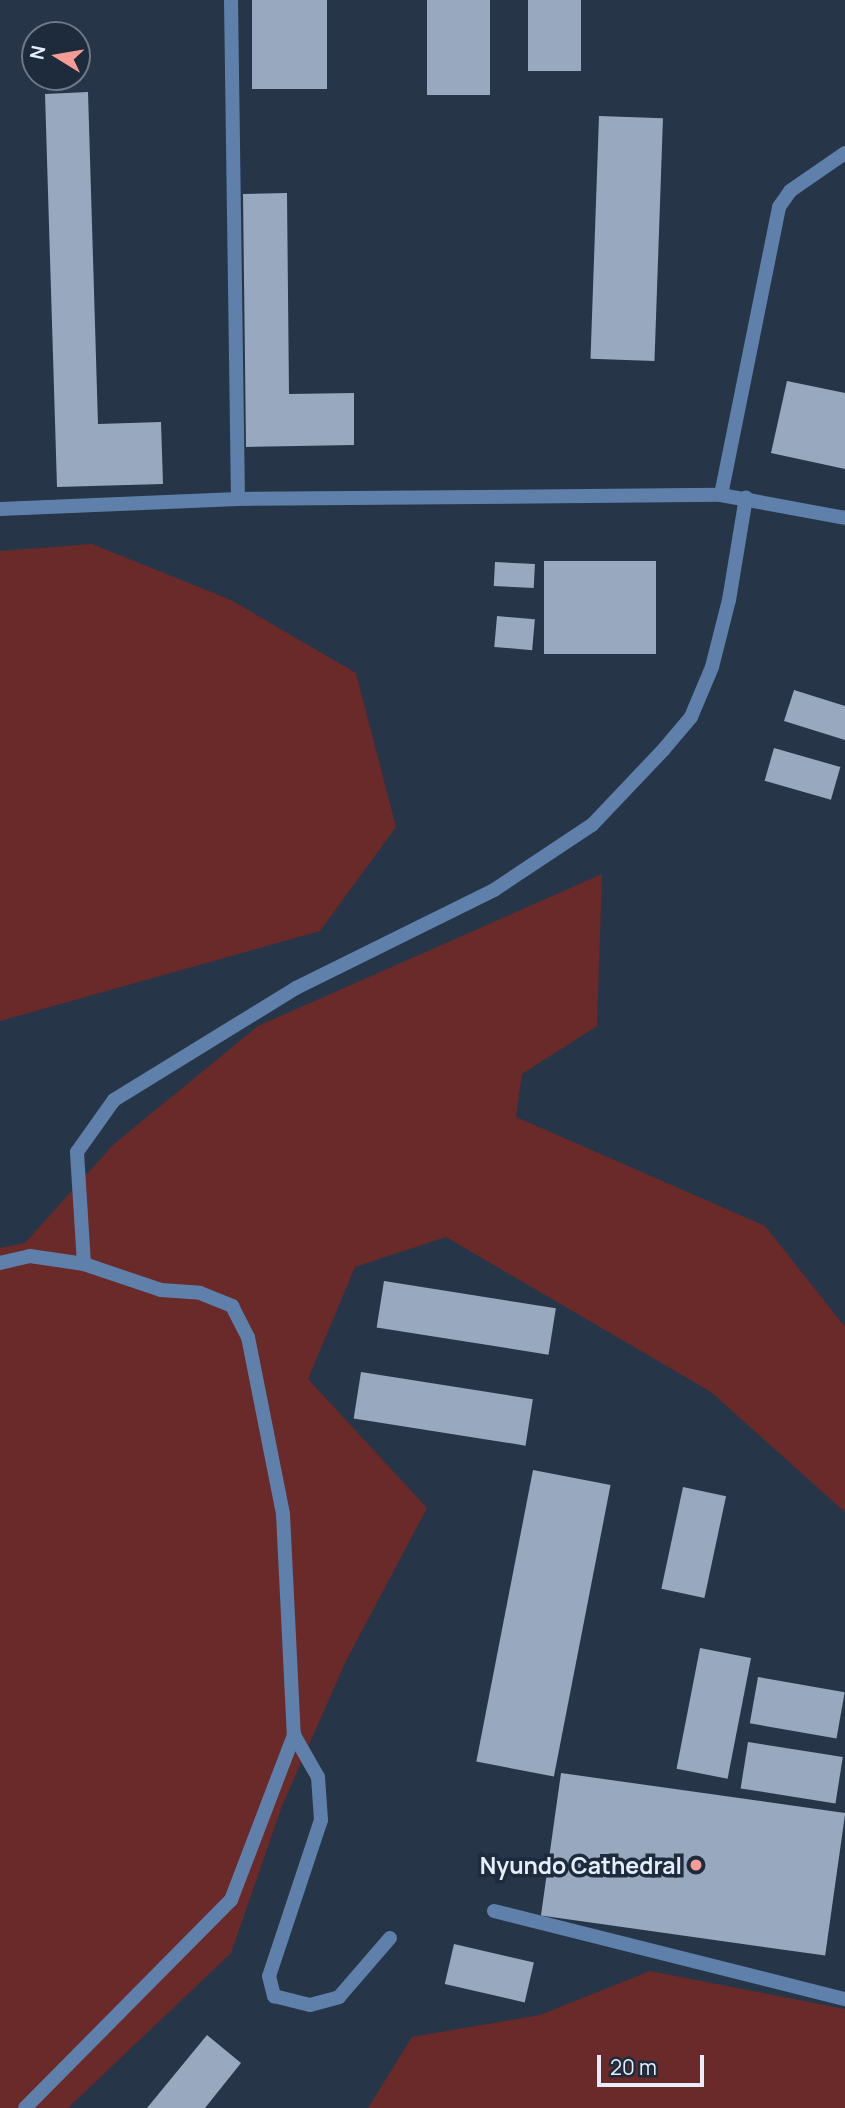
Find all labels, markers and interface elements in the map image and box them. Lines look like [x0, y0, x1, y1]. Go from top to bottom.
north arrow [21, 21, 91, 91]
text: N [23, 43, 51, 62]
place label: Nyundo Cathedral [480, 1851, 682, 1879]
marker: Nyundo Cathedral [688, 1857, 704, 1873]
scale bar [600, 2042, 707, 2086]
text: 20 m [610, 2053, 657, 2081]

